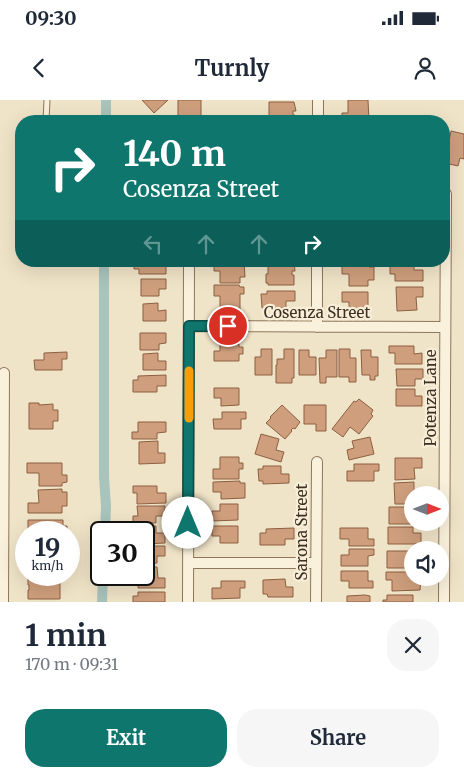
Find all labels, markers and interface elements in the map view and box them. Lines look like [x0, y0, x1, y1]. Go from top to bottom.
text: 09:30 [25, 6, 77, 30]
icon: back [25, 54, 53, 82]
text: Turnly [195, 54, 269, 82]
icon: person [411, 54, 439, 82]
text: 140 m [123, 132, 226, 176]
icon: right [40, 135, 105, 200]
text: Cosenza Street [123, 175, 279, 203]
icon: left [139, 230, 167, 258]
icon: ahead [192, 230, 220, 258]
icon: ahead [245, 230, 273, 258]
icon: right [298, 230, 326, 258]
street label: Cosenza Street [264, 303, 370, 322]
pin [207, 305, 249, 347]
icon: arrive [214, 312, 242, 340]
street label: Potenza Lane [421, 349, 440, 447]
street label: Sarona Street [292, 483, 311, 580]
north arrow [404, 486, 449, 531]
map controls [404, 486, 449, 586]
position arrow [161, 496, 213, 548]
speed limit sign: 30 [90, 521, 155, 586]
text: 19 [35, 531, 60, 563]
button: sound [404, 541, 449, 586]
text: km/h [32, 558, 63, 573]
text: 1 min [25, 616, 107, 654]
button: close [387, 619, 439, 671]
text: 170 m · 09:31 [25, 654, 118, 674]
button: Exit [25, 709, 227, 767]
button: Share [237, 709, 439, 767]

